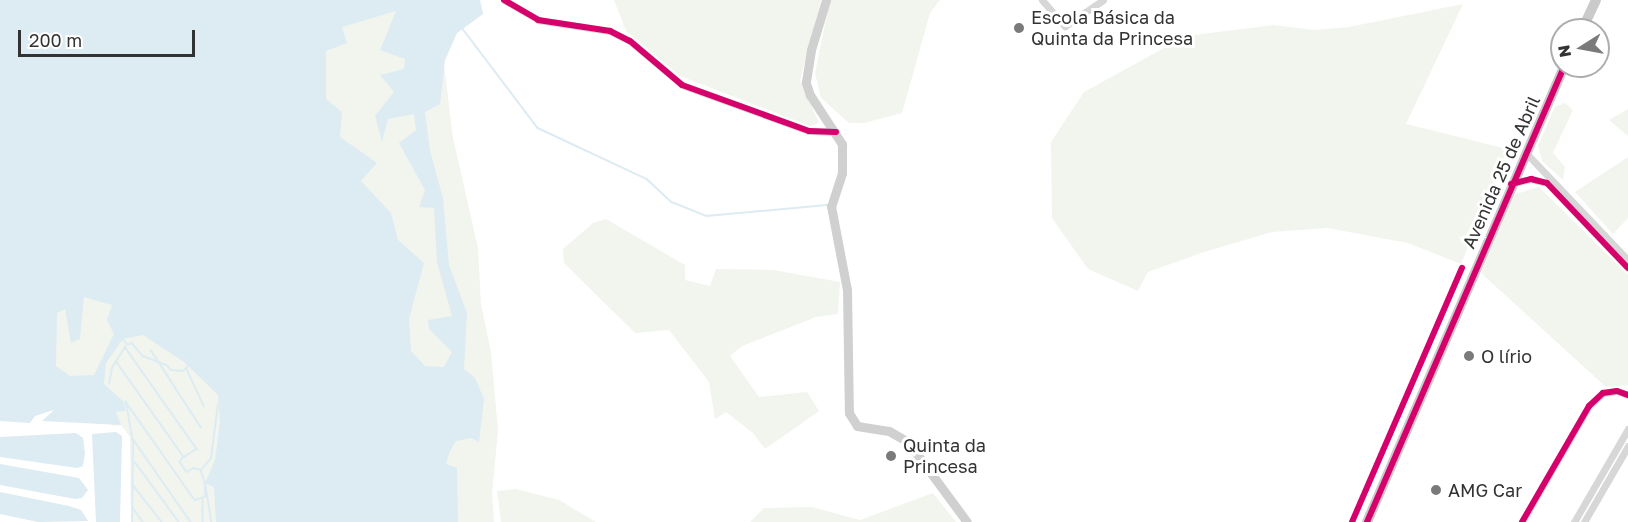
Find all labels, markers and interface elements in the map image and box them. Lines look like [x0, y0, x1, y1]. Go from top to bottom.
place label: Escola Básica da Quinta da Princesa [1031, 7, 1193, 50]
scale bar [21, 18, 198, 56]
north arrow [1550, 18, 1610, 78]
marker: Escola Básica da Quinta da Princesa [1012, 21, 1026, 35]
text: 200 m [29, 29, 82, 51]
text: N [1553, 43, 1575, 59]
street label: Avenida 25 de Abril [1458, 92, 1544, 252]
place label: O lírio [1481, 345, 1532, 367]
marker: O lírio [1462, 349, 1476, 363]
place label: Quinta da Princesa [903, 435, 986, 478]
marker: Quinta da Princesa [884, 449, 898, 463]
place label: AMG Car [1448, 479, 1522, 501]
marker: AMG Car [1429, 483, 1443, 497]

